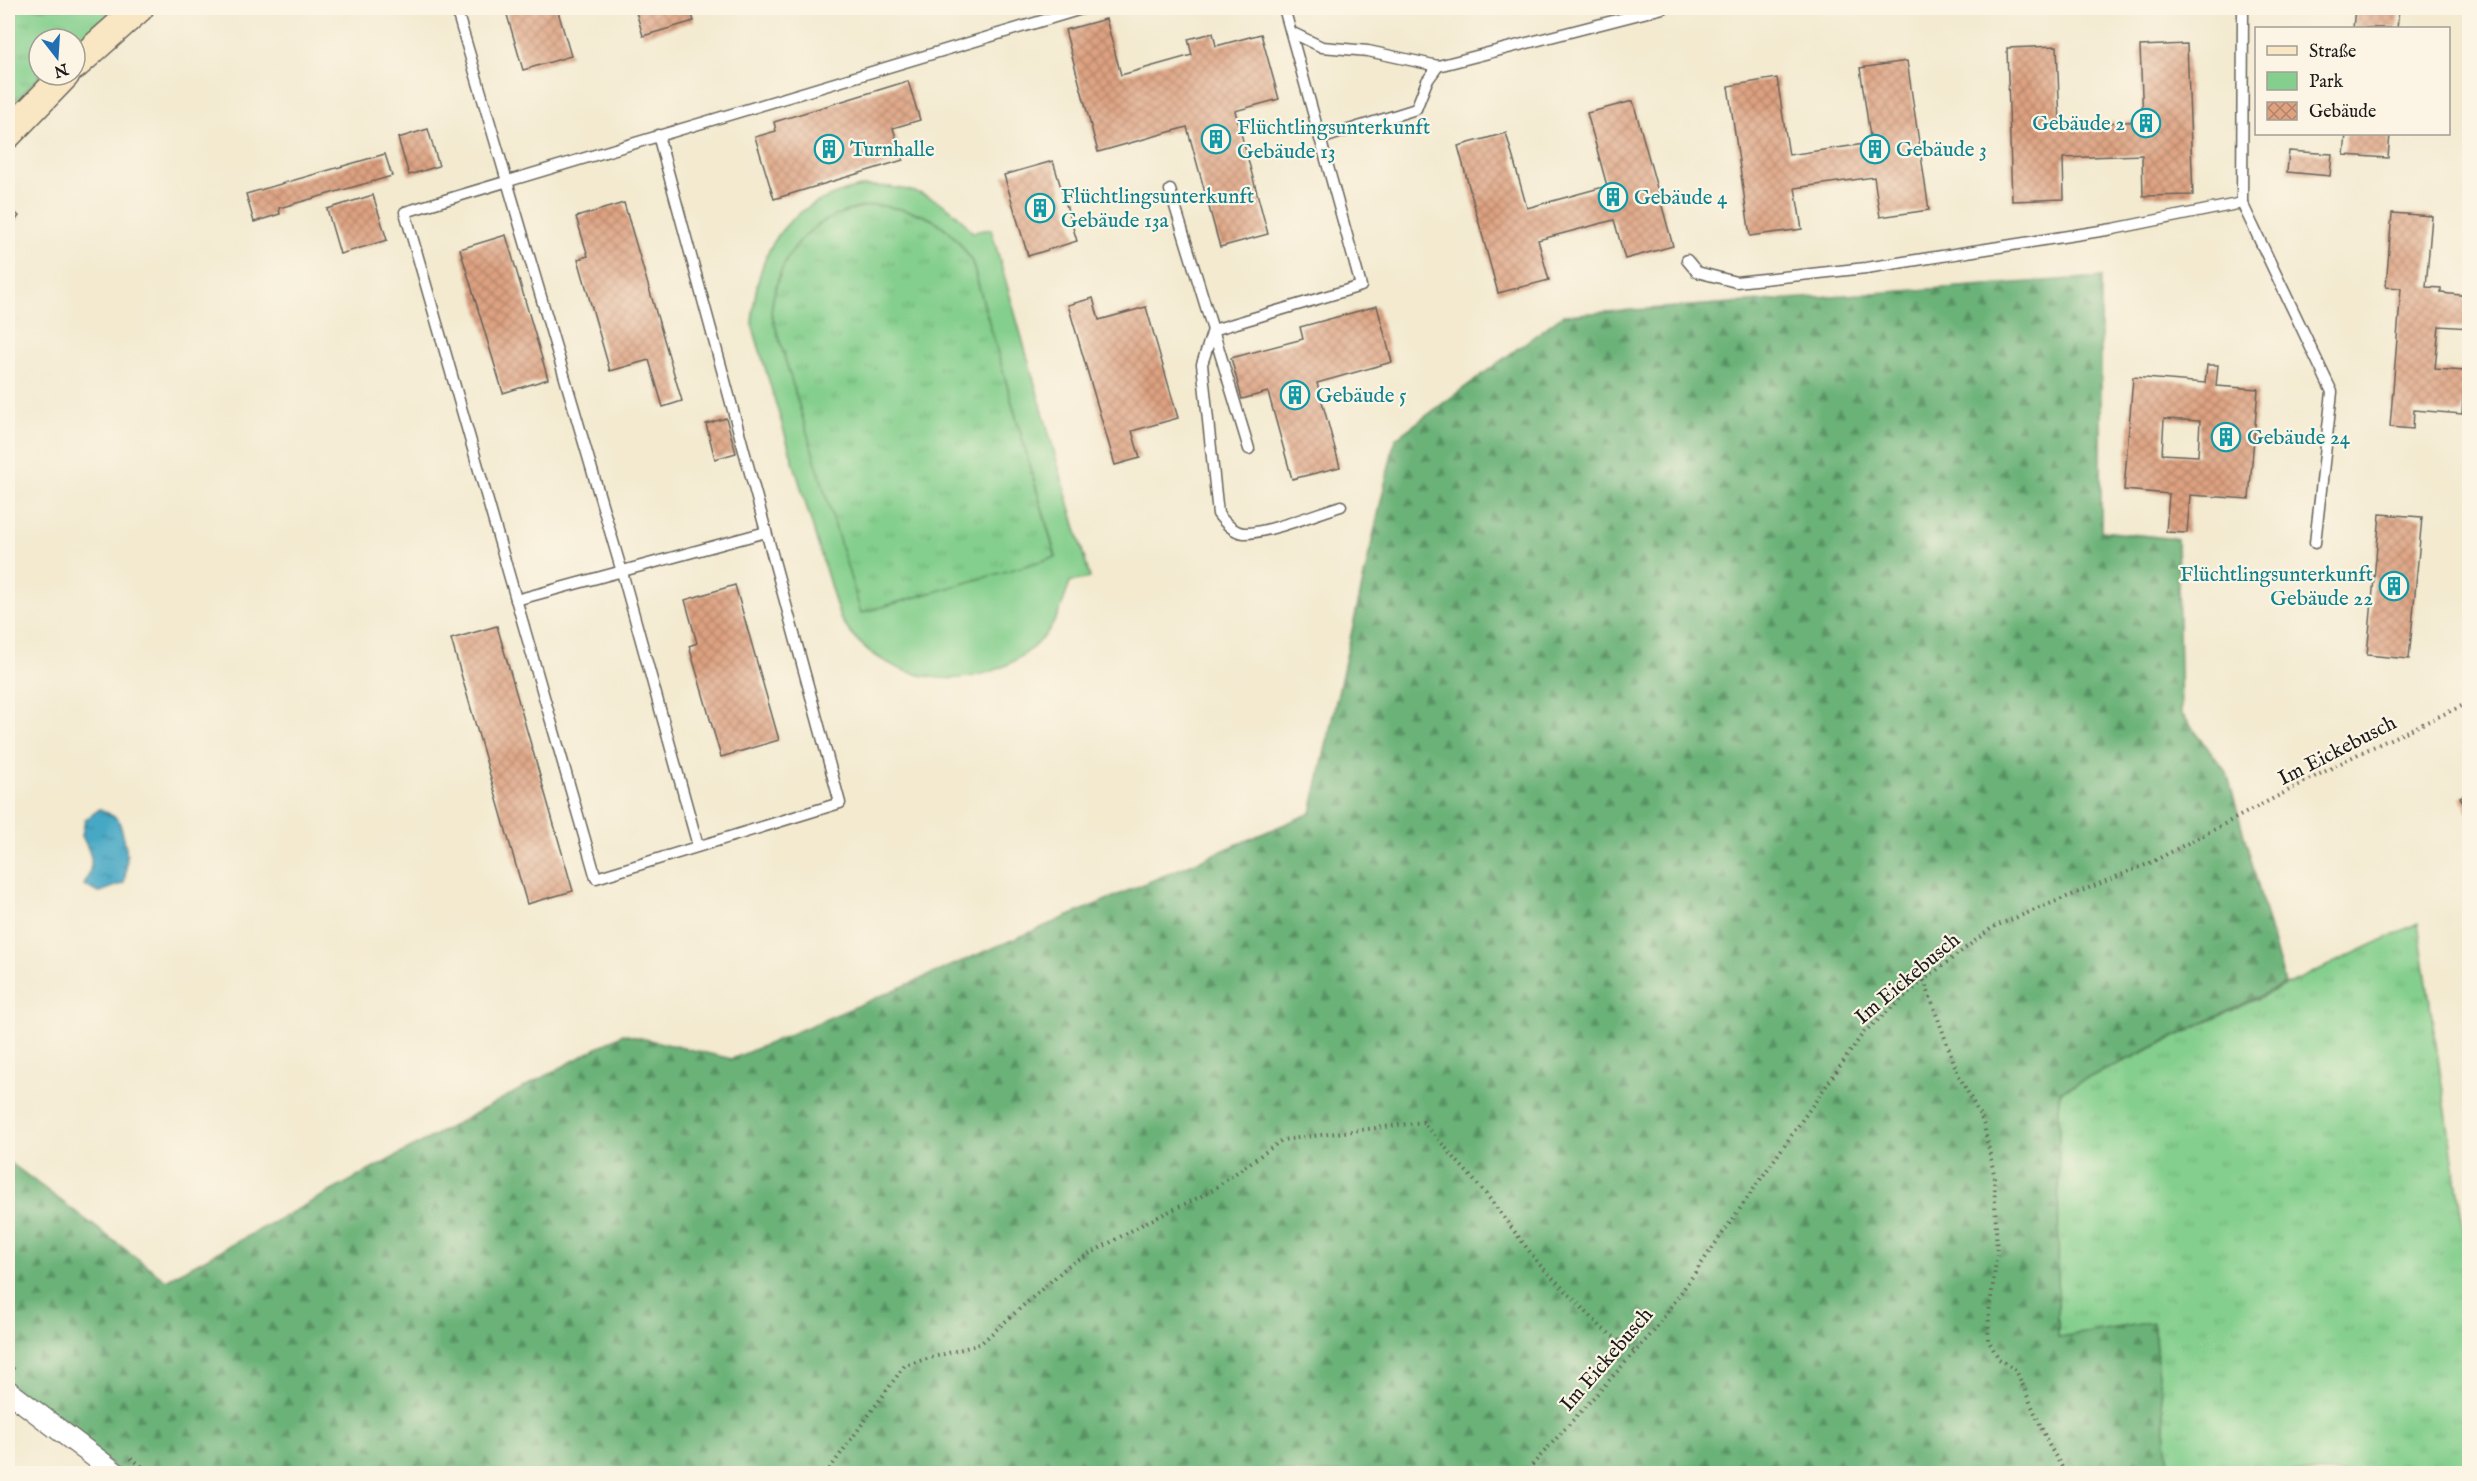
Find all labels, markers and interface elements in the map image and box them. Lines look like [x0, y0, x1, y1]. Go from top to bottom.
north arrow [27, 27, 87, 87]
legend [2255, 27, 2450, 135]
text: Straße [2309, 41, 2356, 64]
text: N [51, 58, 71, 81]
text: Park [2309, 71, 2344, 94]
text: Gebäude [2309, 101, 2376, 124]
building icon: Gebäude 2 [2130, 107, 2162, 139]
place label: Gebäude 2 [2032, 111, 2125, 138]
place label: Flüchtlingsunterkunft Gebäude 13 [1237, 115, 1430, 166]
building icon: Flüchtlingsunterkunft Gebäude 13 [1200, 123, 1232, 155]
building icon: Turnhalle [813, 133, 845, 165]
building icon: Gebäude 3 [1859, 133, 1891, 165]
place label: Turnhalle [850, 137, 935, 164]
place label: Gebäude 3 [1896, 137, 1987, 164]
building icon: Gebäude 4 [1597, 181, 1629, 213]
place label: Flüchtlingsunterkunft Gebäude 13a [1061, 184, 1254, 235]
place label: Gebäude 4 [1634, 185, 1728, 212]
building icon: Flüchtlingsunterkunft Gebäude 13a [1024, 192, 1056, 224]
building icon: Gebäude 5 [1279, 379, 1311, 411]
place label: Gebäude 5 [1316, 383, 1407, 410]
building icon: Gebäude 24 [2210, 421, 2242, 453]
place label: Gebäude 24 [2247, 425, 2351, 452]
place label: Flüchtlingsunterkunft Gebäude 22 [2180, 562, 2373, 613]
building icon: Flüchtlingsunterkunft Gebäude 22 [2378, 570, 2410, 602]
street label: Im Eickebusch [2274, 710, 2401, 793]
street label: Im Eickebusch [1850, 927, 1966, 1031]
street label: Im Eickebusch [1555, 1302, 1660, 1418]

